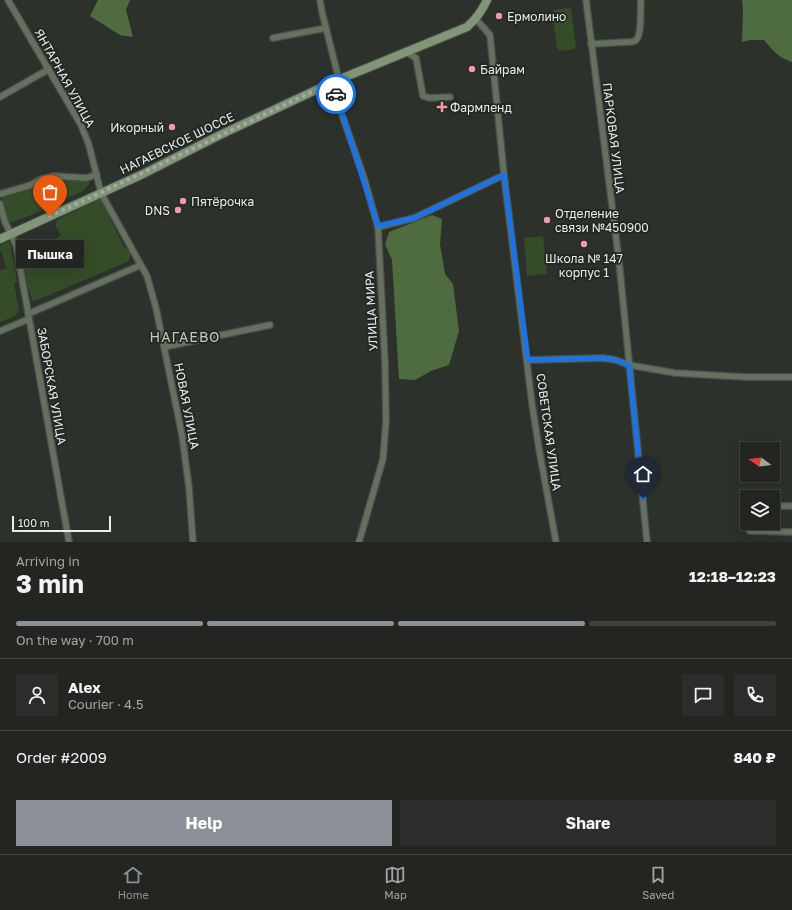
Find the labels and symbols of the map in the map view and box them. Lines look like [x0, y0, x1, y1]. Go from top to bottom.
place label: Ермолино [507, 9, 566, 24]
marker: Ермолино [494, 11, 504, 21]
street label: ЯНТАРНАЯ УЛИЦА [32, 26, 98, 130]
place label: Байрам [480, 62, 525, 77]
marker: Байрам [467, 64, 477, 74]
courier [316, 74, 356, 114]
street label: ПАРКОВАЯ УЛИЦА [600, 82, 628, 194]
place label: Фармленд [450, 100, 512, 115]
marker: Фармленд [437, 102, 447, 112]
street label: НАГАЕВСКОЕ ШОССЕ [117, 109, 237, 177]
place label: Икорный [110, 120, 164, 135]
marker: Икорный [167, 122, 177, 132]
pin [33, 175, 67, 216]
place label: Пятёрочка [191, 194, 254, 209]
marker: Пятёрочка [178, 196, 188, 206]
place label: DNS [145, 203, 170, 218]
marker: DNS [173, 205, 183, 215]
place label: Отделение связи №450900 [555, 206, 649, 235]
marker: Отделение связи №450900 [542, 215, 552, 225]
marker: Школа № 147 корпус 1 [579, 239, 589, 249]
callout: Пышка [16, 240, 84, 268]
place label: Школа № 147 корпус 1 [545, 251, 623, 280]
street label: УЛИЦА МИРА [361, 271, 381, 351]
street label: ЗАБОРСКАЯ УЛИЦА [34, 326, 70, 446]
district label: НАГАЕВО [150, 328, 220, 345]
street label: НОВАЯ УЛИЦА [171, 362, 203, 450]
street label: СОВЕТСКАЯ УЛИЦА [533, 372, 565, 492]
north arrow [740, 442, 780, 482]
pin [626, 457, 660, 498]
scale bar [12, 514, 111, 533]

